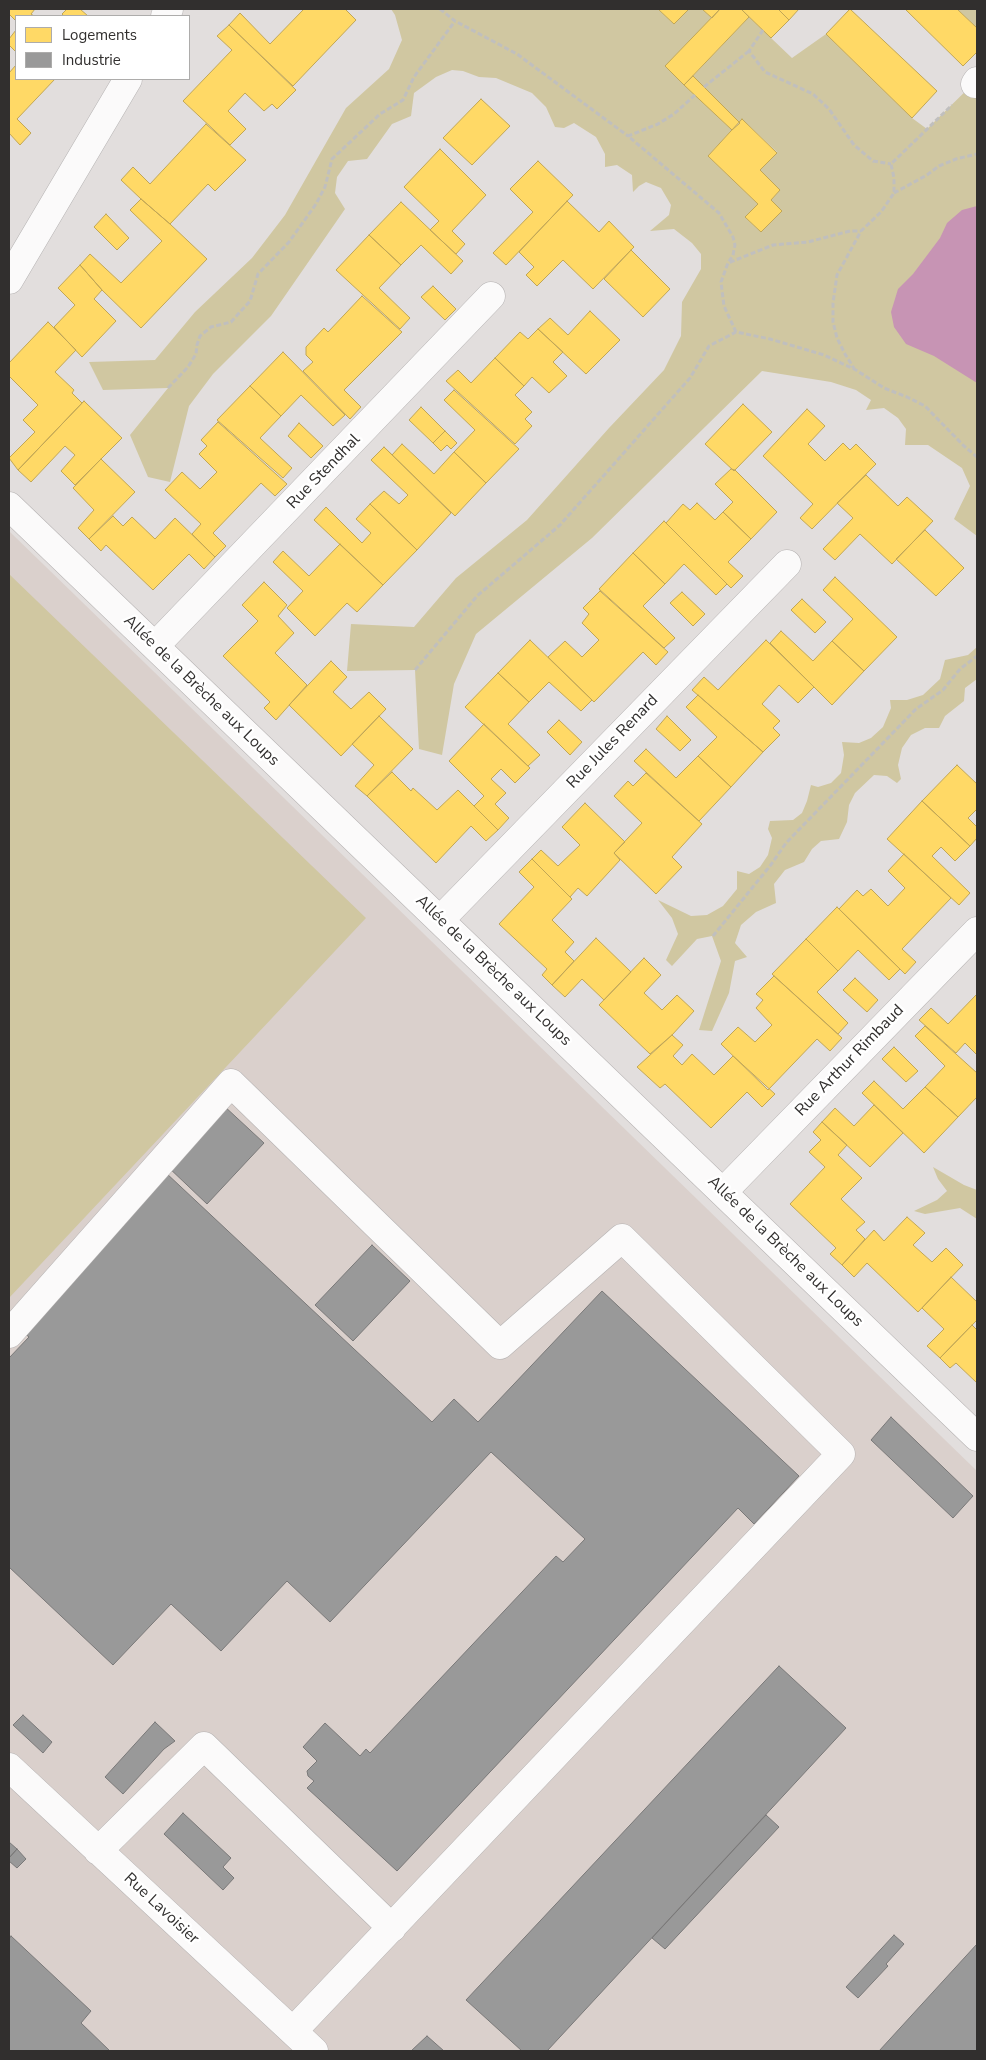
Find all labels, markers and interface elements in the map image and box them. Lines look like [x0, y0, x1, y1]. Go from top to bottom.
legend [15, 15, 190, 80]
text: Logements [62, 25, 137, 45]
text: Industrie [62, 50, 121, 70]
street label: Rue Stendhal [283, 430, 365, 514]
street label: Allée de la Brèche aux Loups [119, 611, 283, 771]
street label: Rue Jules Renard [563, 691, 663, 793]
street label: Allée de la Brèche aux Loups [411, 891, 575, 1051]
street label: Rue Arthur Rimbaud [792, 1001, 908, 1121]
street label: Allée de la Brèche aux Loups [703, 1172, 867, 1332]
street label: Rue Lavoisier [119, 1869, 203, 1949]

